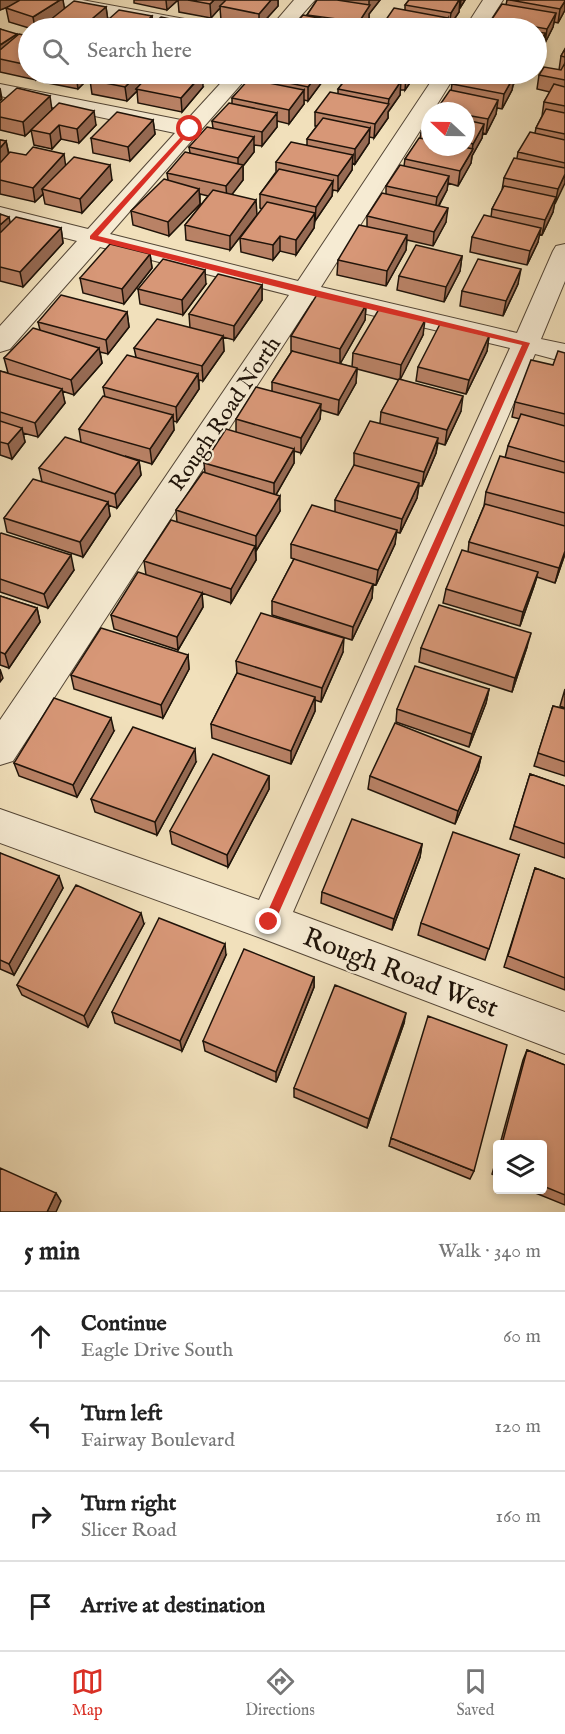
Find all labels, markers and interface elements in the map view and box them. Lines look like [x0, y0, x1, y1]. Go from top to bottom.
search box [18, 18, 547, 84]
icon: search [39, 35, 72, 68]
text: Search here [87, 37, 192, 65]
north arrow [421, 102, 475, 156]
route start [176, 115, 202, 141]
street label: Rough Road North [164, 331, 288, 497]
route end [255, 908, 281, 934]
street label: Rough Road West [298, 921, 503, 1027]
map controls [493, 1140, 547, 1194]
button: layers [493, 1140, 547, 1194]
text: 5 min [24, 1235, 80, 1268]
text: Walk · 340 m [438, 1239, 541, 1264]
text: Continue [81, 1310, 167, 1338]
icon: ahead [24, 1320, 57, 1353]
text: 60 m [503, 1324, 541, 1349]
text: Eagle Drive South [81, 1338, 233, 1363]
text: Turn left [81, 1400, 163, 1428]
icon: left [24, 1410, 57, 1443]
text: 120 m [495, 1414, 541, 1439]
text: Fairway Boulevard [81, 1428, 235, 1453]
text: Turn right [81, 1490, 176, 1518]
icon: right [24, 1500, 57, 1533]
text: 160 m [495, 1504, 541, 1529]
text: Slicer Road [81, 1518, 177, 1543]
icon: arrive [24, 1590, 57, 1623]
text: Arrive at destination [81, 1592, 265, 1620]
tab: Map [71, 1665, 104, 1721]
tab: Directions [245, 1665, 315, 1721]
tab: Saved [456, 1665, 494, 1721]

